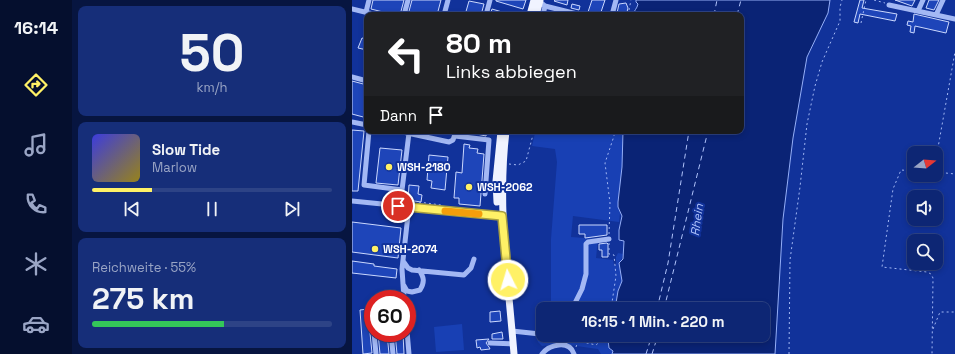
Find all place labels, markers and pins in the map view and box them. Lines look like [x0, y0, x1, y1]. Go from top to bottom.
place label: WSH-2180 [397, 160, 451, 174]
marker: WSH-2180 [384, 162, 394, 172]
place label: WSH-2062 [477, 180, 533, 194]
marker: WSH-2062 [464, 182, 474, 192]
pin [381, 189, 415, 223]
place label: WSH-2074 [383, 242, 438, 256]
marker: WSH-2074 [370, 244, 380, 254]

